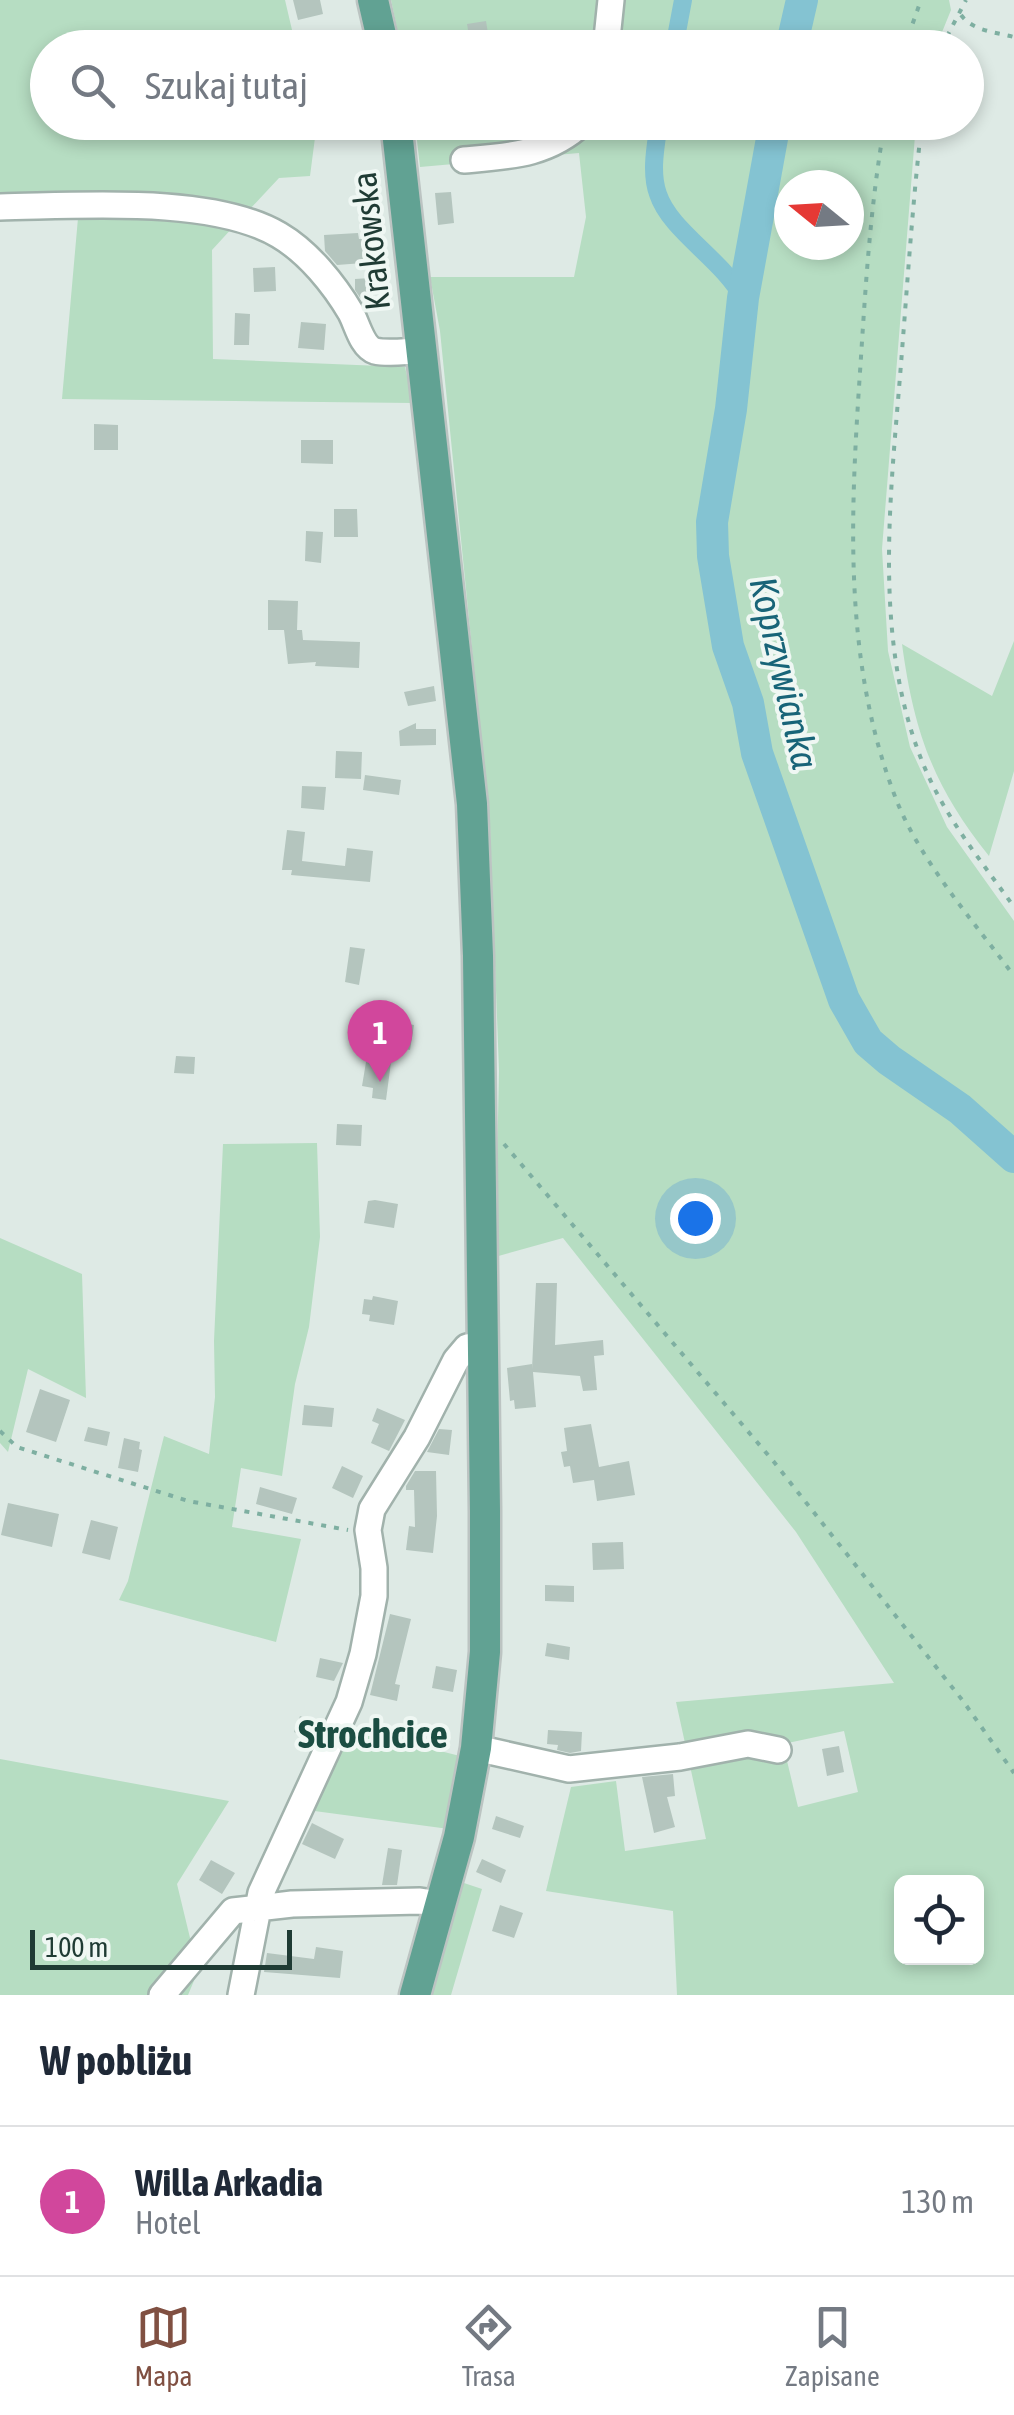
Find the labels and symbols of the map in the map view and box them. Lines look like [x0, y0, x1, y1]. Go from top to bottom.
street label: Krakowska [343, 170, 397, 312]
north arrow [774, 170, 864, 260]
water label: Koprzywianka [742, 573, 827, 773]
pin: 1 [348, 1000, 412, 1082]
your location [670, 1193, 721, 1244]
district label: Strochcice [298, 1711, 448, 1756]
scale bar [30, 1925, 292, 1970]

